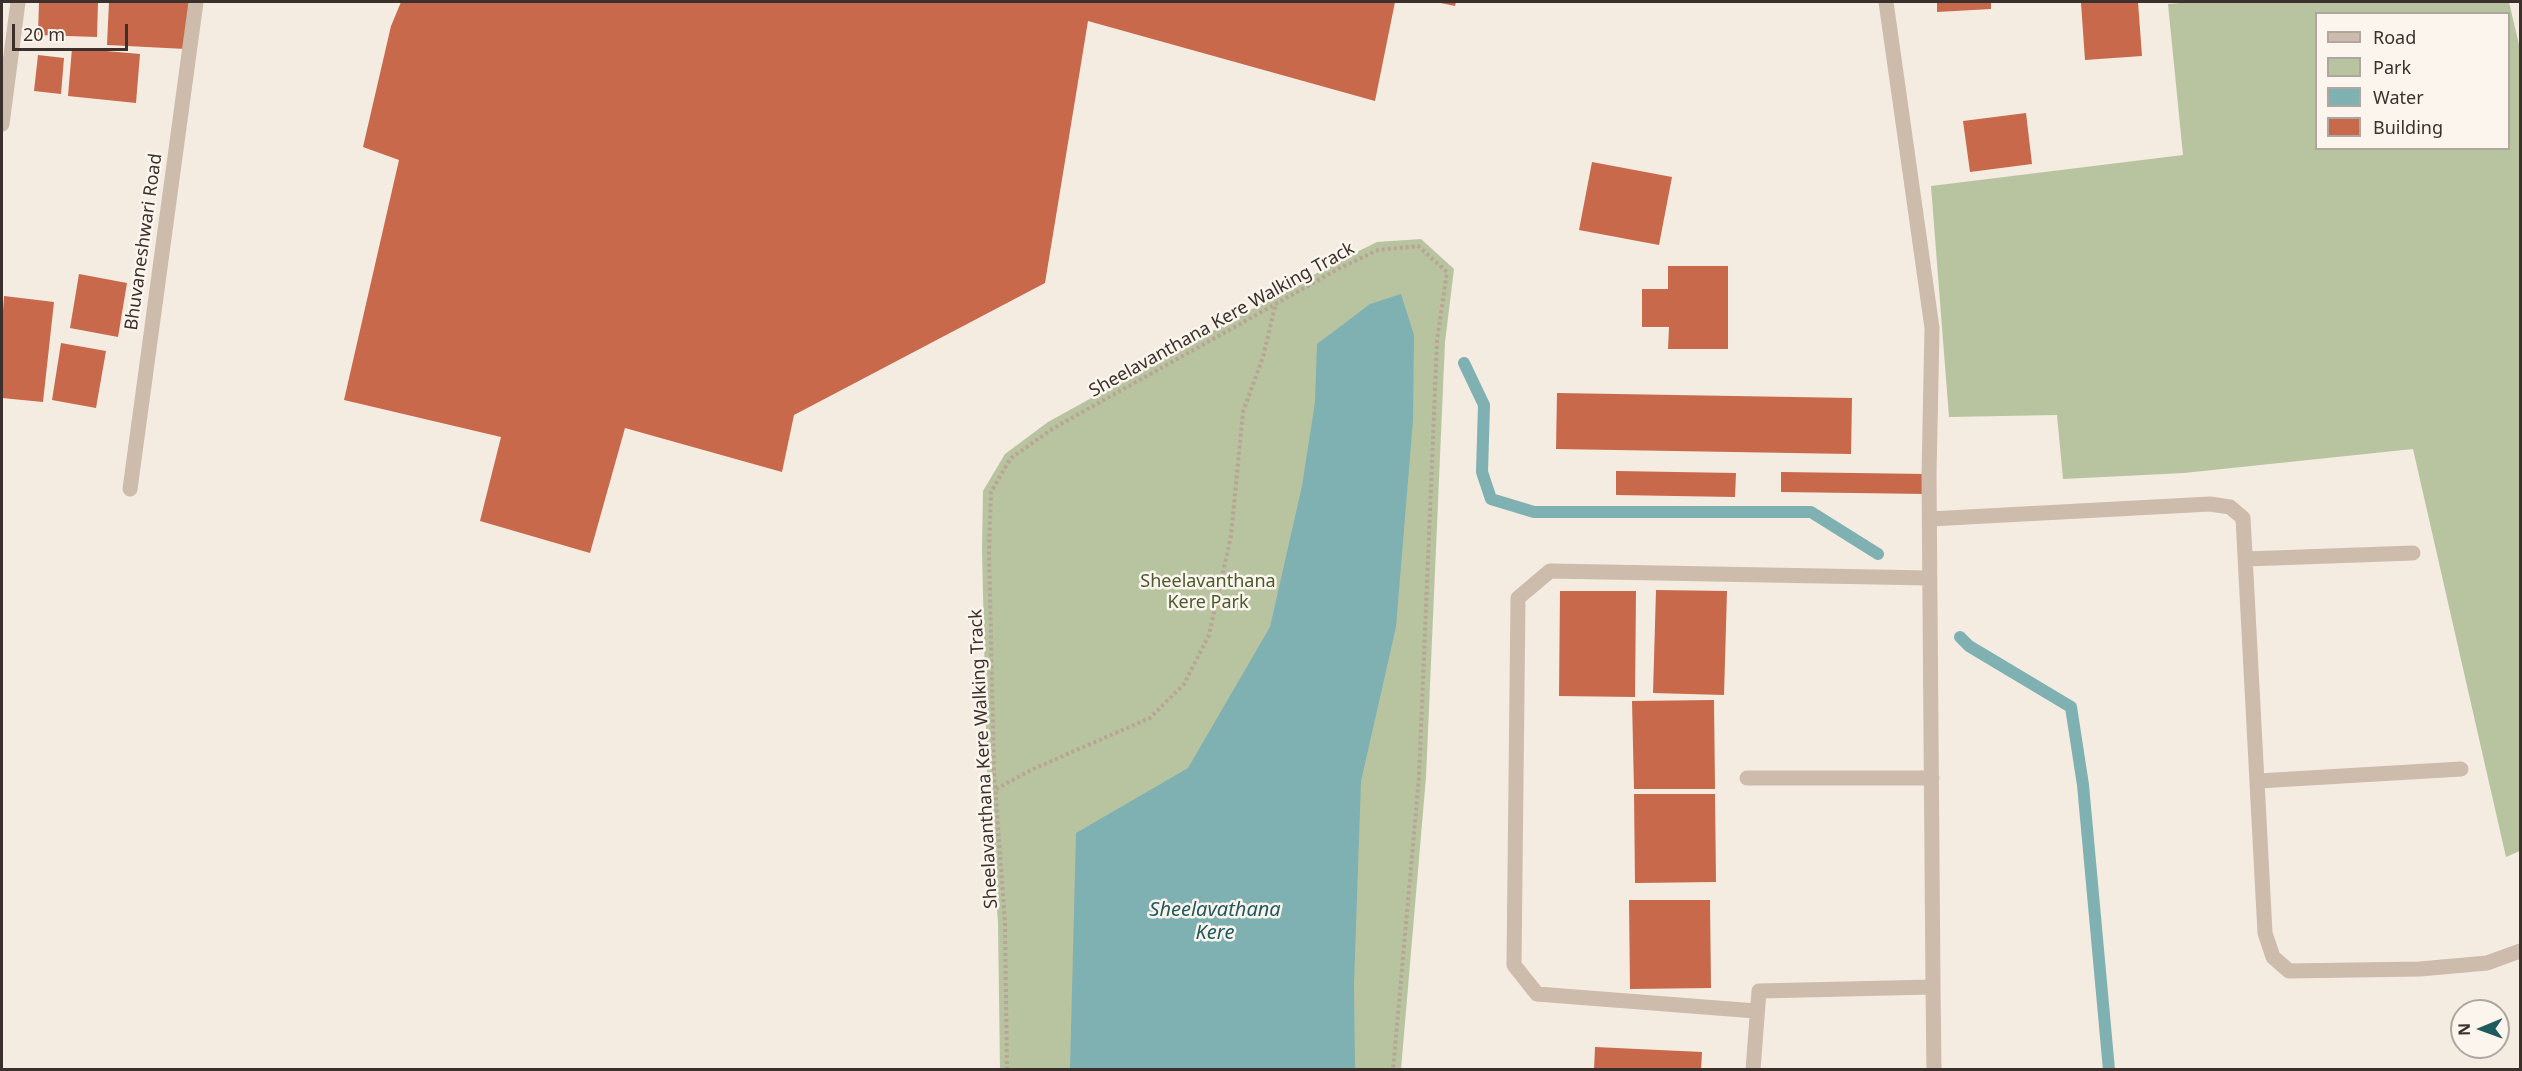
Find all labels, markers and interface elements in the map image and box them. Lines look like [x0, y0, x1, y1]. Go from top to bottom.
scale bar [15, 12, 130, 50]
legend [2315, 12, 2510, 150]
text: 20 m [23, 22, 65, 46]
text: Road [2373, 25, 2416, 49]
text: Park [2373, 55, 2411, 79]
text: Water [2373, 85, 2424, 109]
text: Building [2373, 115, 2443, 139]
street label: Bhuvaneshwari Road [121, 152, 167, 332]
street label: Sheelavanthana Kere Walking Track [1086, 238, 1358, 402]
park label: Sheelavanthana Kere Park [1140, 571, 1276, 614]
street label: Sheelavanthana Kere Walking Track [965, 609, 1003, 909]
water label: Sheelavathana Kere [1149, 898, 1281, 945]
north arrow [2450, 999, 2510, 1059]
text: N [2453, 1023, 2475, 1036]

